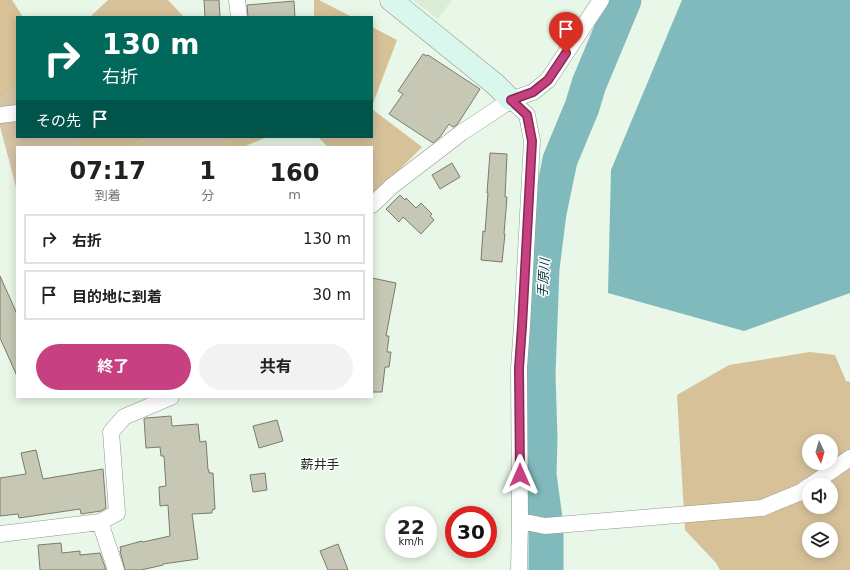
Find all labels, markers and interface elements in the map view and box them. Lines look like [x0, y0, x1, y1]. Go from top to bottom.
pin [549, 12, 583, 53]
icon: arrive [555, 18, 577, 40]
text: 130 m [102, 28, 199, 61]
icon: right [36, 32, 88, 84]
text: 右折 [102, 66, 138, 87]
icon: arrive [89, 108, 111, 130]
text: その先 [36, 112, 81, 130]
text: 07:17 [69, 157, 146, 185]
text: 1 [199, 157, 216, 185]
text: 160 [269, 159, 320, 187]
text: m [288, 187, 301, 202]
text: 到着 [95, 188, 121, 203]
text: 分 [201, 188, 214, 203]
icon: right [38, 228, 60, 250]
text: 130 m [303, 230, 351, 248]
text: 右折 [72, 232, 102, 250]
water label: 手原川 [535, 256, 552, 298]
icon: arrive [38, 284, 60, 306]
text: 30 m [313, 286, 351, 304]
text: 目的地に到着 [72, 288, 162, 306]
button: 終了 [36, 344, 191, 390]
button: 共有 [199, 344, 353, 390]
north arrow [802, 434, 838, 470]
map controls [802, 434, 838, 558]
position arrow [499, 454, 541, 496]
district label: 薪井手 [300, 457, 340, 472]
button: sound [802, 478, 838, 514]
speed limit sign: 30 [445, 506, 497, 558]
text: 22 [397, 515, 425, 539]
button: layers [802, 522, 838, 558]
text: km/h [398, 536, 424, 547]

